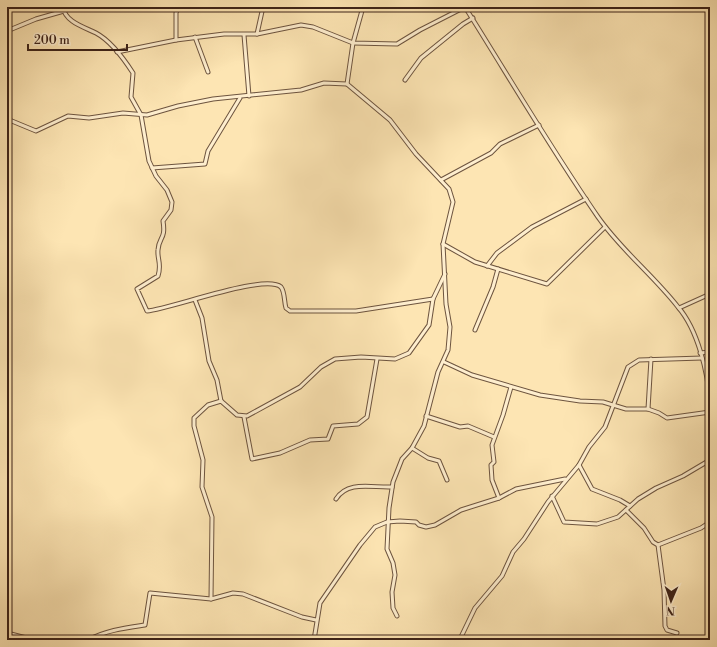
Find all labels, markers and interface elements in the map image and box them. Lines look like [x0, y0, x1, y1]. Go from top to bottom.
scale bar [28, 26, 127, 52]
text: 200 m [34, 33, 70, 48]
north arrow [651, 581, 691, 621]
text: N [666, 603, 675, 617]

